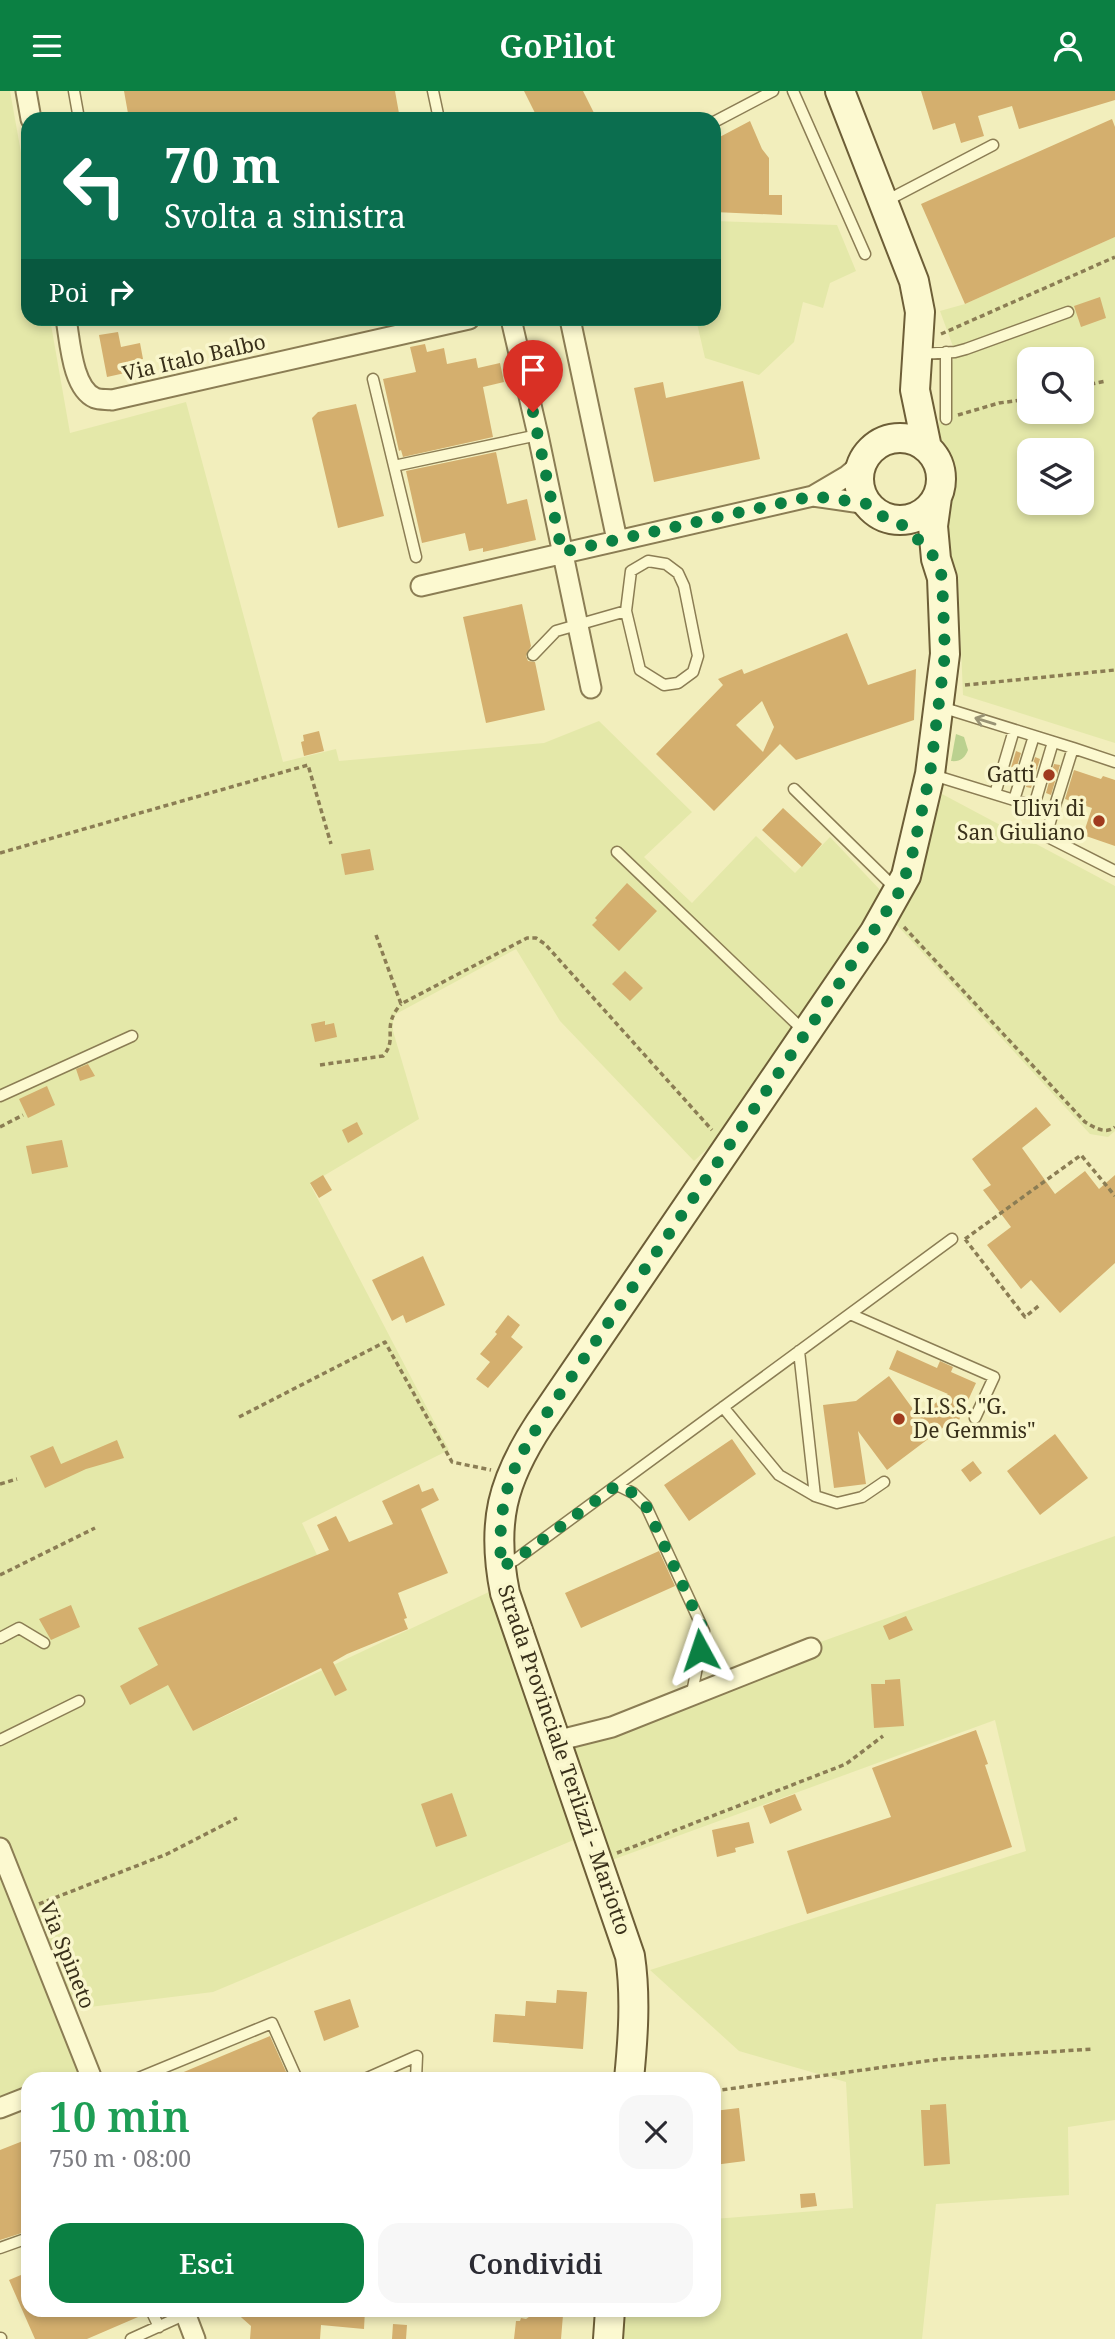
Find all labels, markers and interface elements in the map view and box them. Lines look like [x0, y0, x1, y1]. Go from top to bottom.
text: GoPilot [499, 24, 616, 67]
icon: menu [28, 27, 66, 65]
icon: person [1049, 27, 1087, 65]
text: 70 m [164, 131, 280, 197]
icon: left [49, 140, 140, 231]
text: Svolta a sinistra [164, 194, 406, 237]
icon: right [102, 273, 140, 311]
text: Poi [49, 274, 88, 310]
street label: Via Italo Balbo [119, 327, 268, 387]
pin [503, 340, 563, 412]
map controls [1017, 347, 1094, 515]
button: search [1017, 347, 1094, 424]
icon: arrive [514, 351, 552, 389]
button: layers [1017, 438, 1094, 515]
one-way arrow [974, 713, 996, 726]
place label: Gatti [987, 760, 1035, 788]
marker: Gatti [1041, 767, 1057, 783]
place label: Ulivi di San Giuliano [957, 794, 1085, 846]
marker: Ulivi di San Giuliano [1091, 813, 1107, 829]
place label: I.I.S.S. "G. De Gemmis" [913, 1392, 1036, 1444]
marker: I.I.S.S. "G. De Gemmis" [891, 1411, 907, 1427]
street label: Strada Provinciale Terlizzi - Mariotto [492, 1581, 638, 1938]
position arrow [663, 1613, 737, 1687]
street label: Via Spineto [34, 1897, 102, 2012]
text: 10 min [49, 2087, 190, 2144]
button: close [619, 2095, 693, 2169]
text: 750 m · 08:00 [49, 2142, 191, 2174]
button: Esci [49, 2223, 364, 2303]
button: Condividi [378, 2223, 693, 2303]

